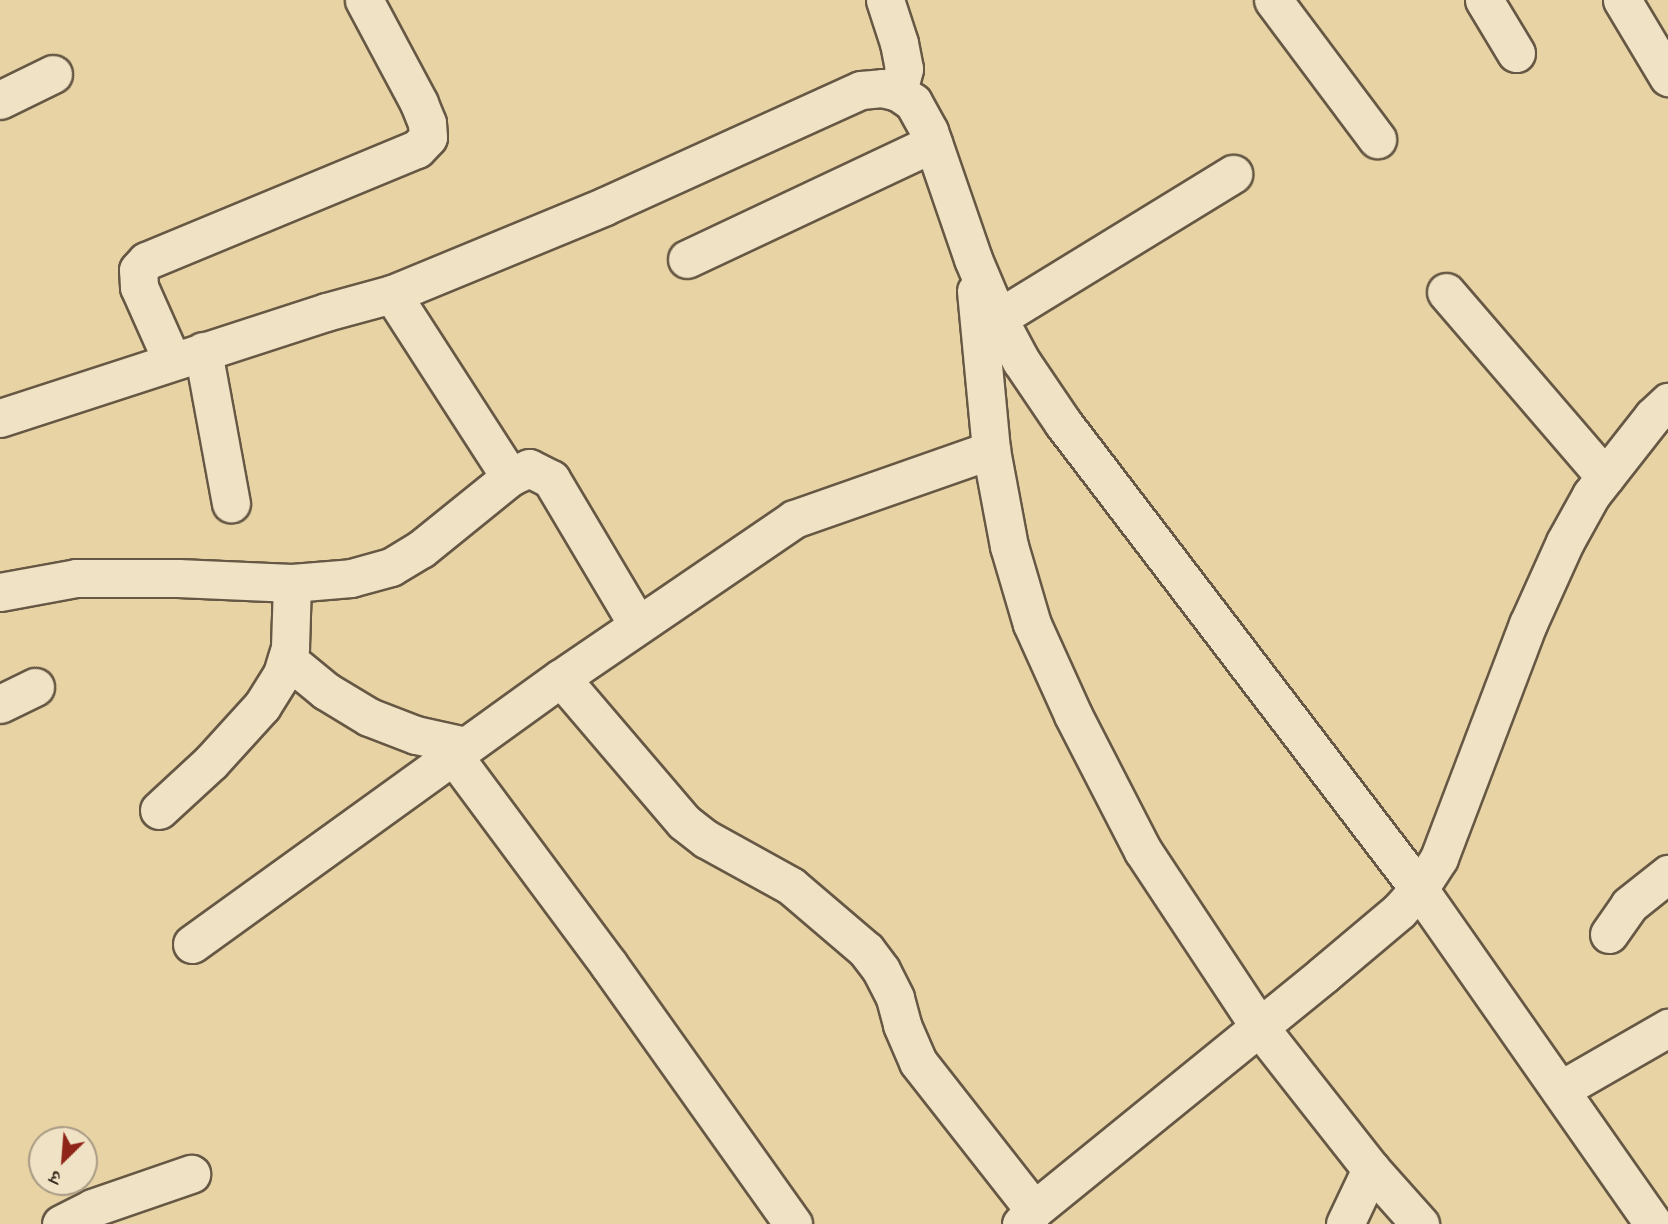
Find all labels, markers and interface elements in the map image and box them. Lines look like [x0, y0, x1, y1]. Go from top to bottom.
north arrow [28, 1126, 98, 1196]
text: उ [45, 1163, 65, 1193]

